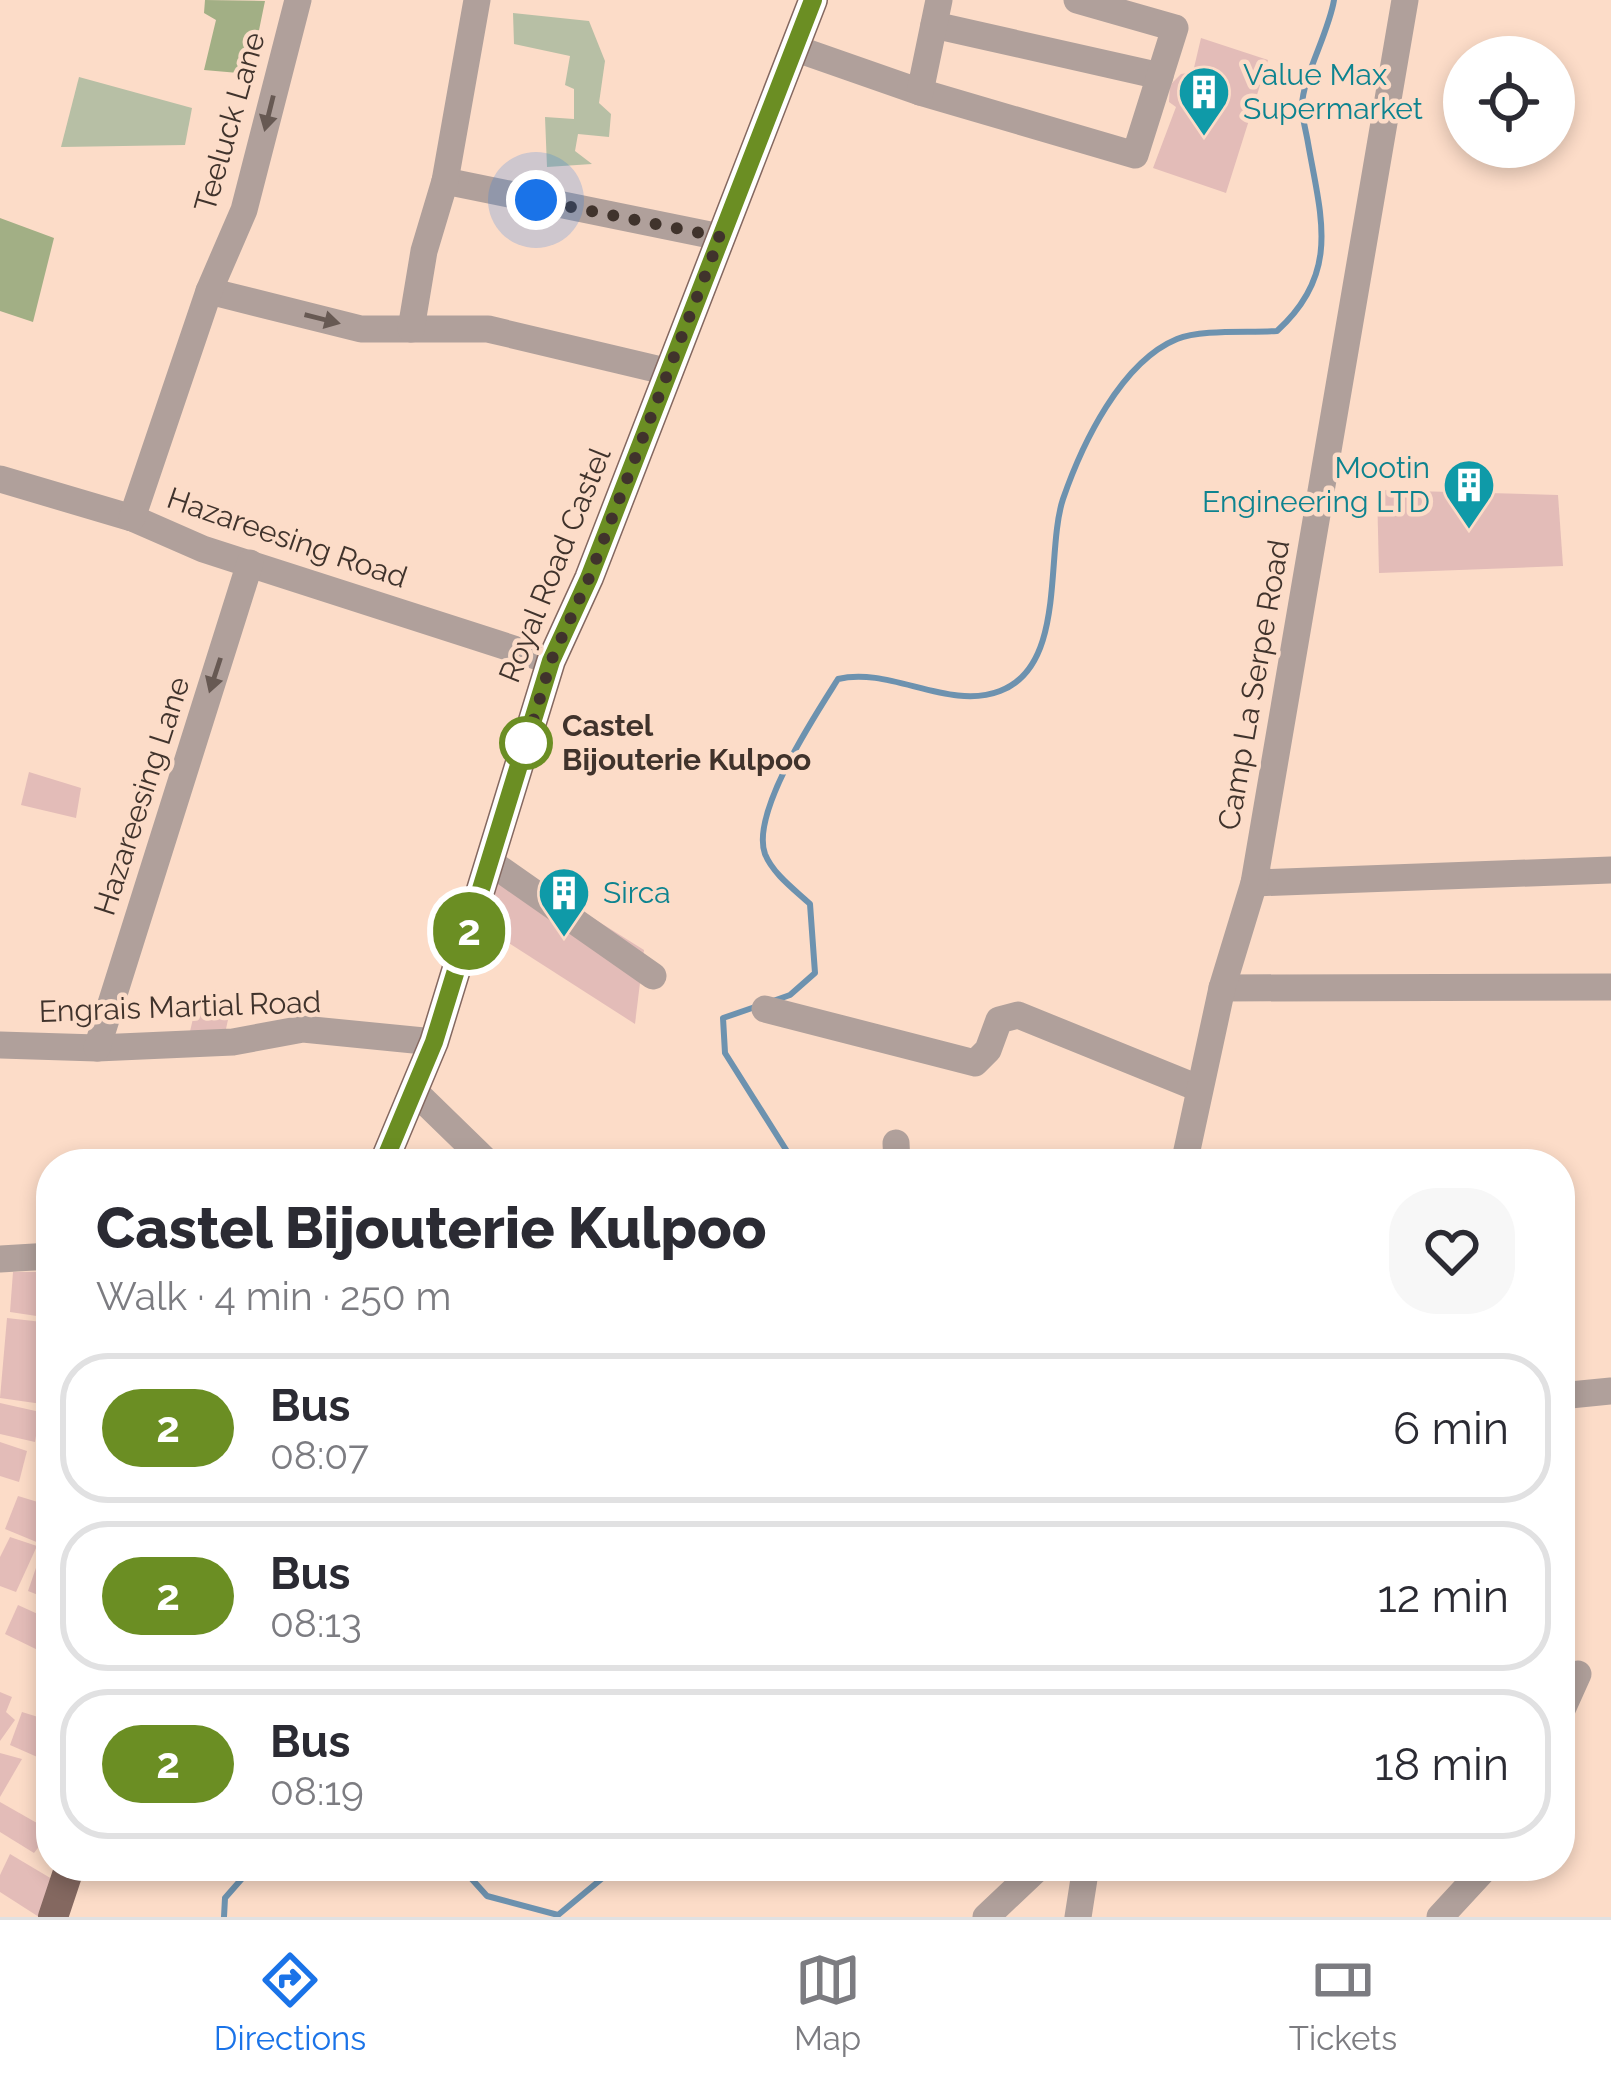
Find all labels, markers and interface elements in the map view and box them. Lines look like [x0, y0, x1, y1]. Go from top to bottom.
street label: Teeluck Lane [187, 28, 272, 216]
map controls [1443, 36, 1575, 168]
button: locate [1443, 36, 1575, 168]
place label: Value Max Supermarket [1243, 57, 1423, 126]
building icon: Value Max Supermarket [1176, 64, 1232, 138]
one-way arrow [259, 95, 278, 132]
your location [506, 170, 566, 230]
one-way arrow [304, 311, 341, 330]
street label: Royal Road Castel [491, 442, 618, 687]
place label: Mootin Engineering LTD [1202, 450, 1430, 519]
building icon: Mootin Engineering LTD [1441, 457, 1497, 531]
street label: Hazareesing Road [163, 480, 412, 595]
street label: Camp La Serpe Road [1211, 537, 1296, 833]
one-way arrow [205, 657, 223, 694]
street label: Hazareesing Lane [87, 672, 197, 919]
place label: Castel Bijouterie Kulpoo [562, 708, 811, 777]
marker: Castel Bijouterie Kulpoo [501, 718, 551, 768]
building icon: Sirca [536, 865, 592, 939]
place label: Sirca [603, 875, 671, 910]
line badge: 2 [430, 892, 508, 970]
text: 2 [457, 906, 481, 955]
street label: Engrais Martial Road [38, 984, 322, 1029]
button: heart [1389, 1188, 1515, 1314]
text: Castel Bijouterie Kulpoo [96, 1194, 766, 1261]
text: Walk · 4 min · 250 m [96, 1273, 451, 1319]
text: Bus [270, 1379, 351, 1432]
text: 6 min [1393, 1402, 1509, 1455]
text: 2 [156, 1403, 180, 1452]
text: 08:07 [270, 1432, 369, 1478]
text: Bus [270, 1547, 351, 1600]
text: 12 min [1377, 1570, 1509, 1623]
text: 2 [156, 1571, 180, 1620]
text: 08:13 [270, 1600, 362, 1646]
text: Bus [270, 1715, 351, 1768]
text: 18 min [1374, 1738, 1509, 1791]
text: 2 [156, 1739, 180, 1788]
text: 08:19 [270, 1768, 364, 1814]
tab: Directions [214, 1947, 366, 2058]
tab: Map [794, 1947, 861, 2058]
tab: Tickets [1289, 1947, 1397, 2058]

